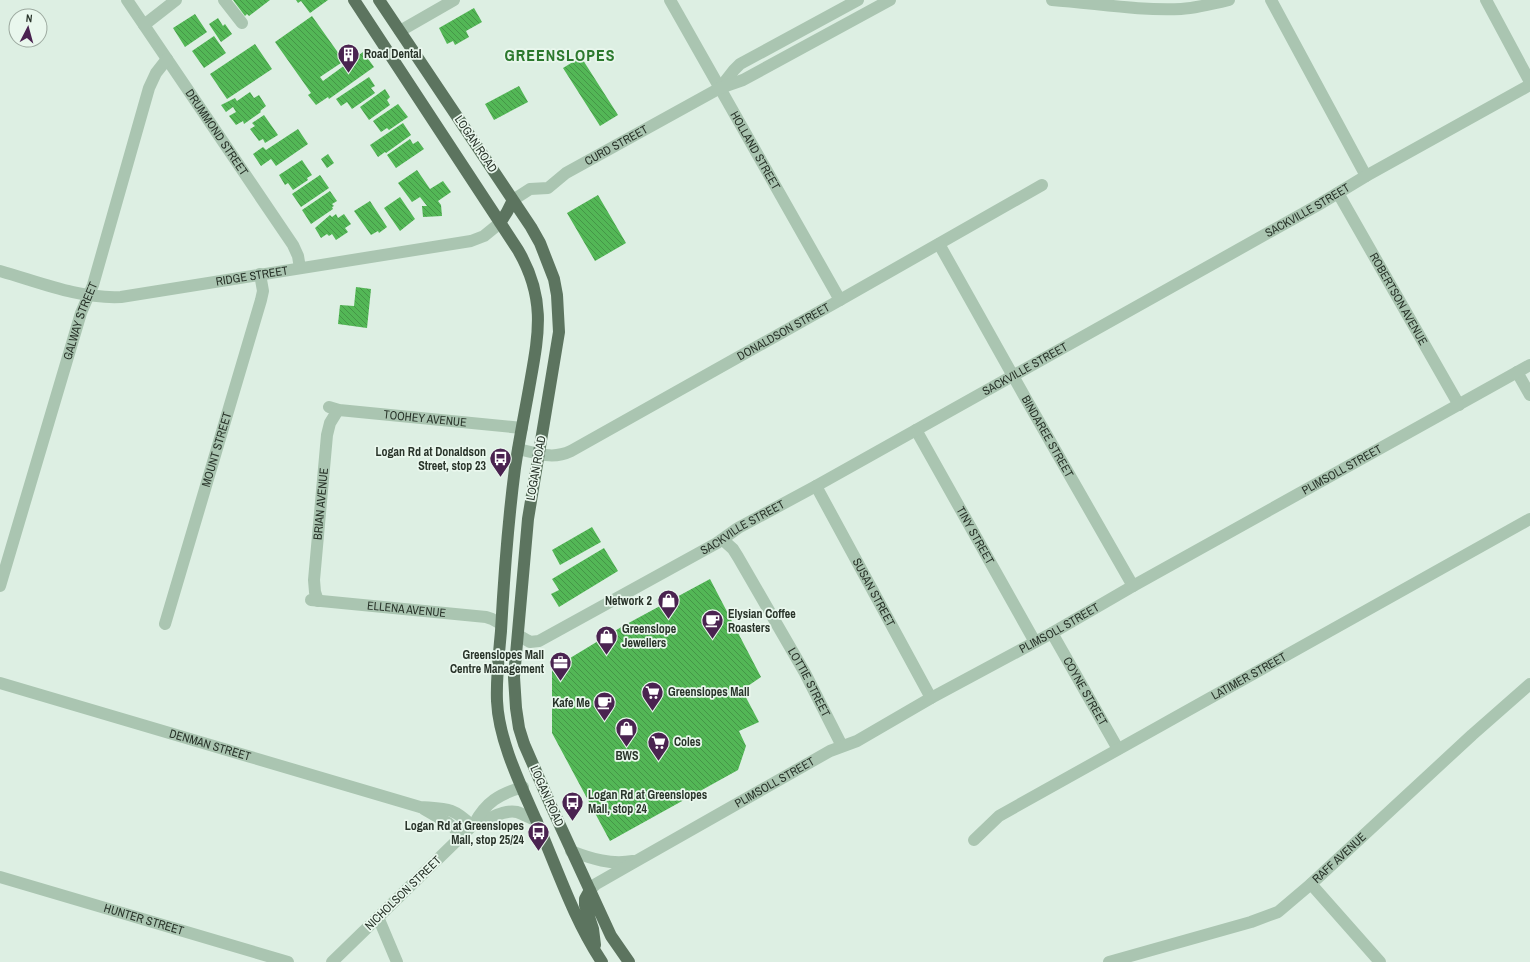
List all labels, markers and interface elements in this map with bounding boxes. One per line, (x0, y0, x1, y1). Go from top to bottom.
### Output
north arrow (8, 8, 48, 48)
text: N (25, 11, 33, 25)
building icon: Road Dental (335, 41, 361, 74)
district label: GREENSLOPES (505, 44, 615, 66)
place label: Road Dental (364, 46, 422, 62)
street label: DRUMMOND STREET (182, 86, 252, 179)
street label: HOLLAND STREET (727, 108, 784, 193)
street label: LOGAN ROAD (451, 112, 501, 176)
street label: CURD STREET (582, 121, 651, 169)
street label: SACKVILLE STREET (1262, 180, 1353, 241)
street label: ROBERTSON AVENUE (1366, 250, 1431, 348)
street label: RIDGE STREET (215, 262, 289, 290)
street label: GALWAY STREET (59, 279, 101, 362)
street label: DONALDSON STREET (734, 299, 833, 364)
street label: SACKVILLE STREET (979, 339, 1070, 399)
street label: BINDAREE STREET (1018, 393, 1077, 480)
street label: TOOHEY AVENUE (383, 406, 467, 431)
street label: MOUNT STREET (198, 410, 235, 489)
street label: LOGAN ROAD (522, 434, 550, 502)
street label: PLIMSOLL STREET (1299, 441, 1385, 499)
place label: Logan Rd at Donaldson Street, stop 23 (376, 444, 487, 474)
bus stop icon: Logan Rd at Donaldson Street, stop 23 (488, 446, 514, 479)
street label: BRIAN AVENUE (310, 467, 332, 540)
street label: SACKVILLE STREET (698, 496, 787, 559)
street label: TINY STREET (953, 504, 998, 567)
street label: SUSAN STREET (849, 555, 899, 629)
shop icon: Network 2 (655, 588, 681, 621)
place label: Network 2 (605, 593, 653, 609)
street label: ELLENA AVENUE (366, 597, 447, 621)
street label: PLIMSOLL STREET (1016, 599, 1102, 657)
place label: Elysian Coffee Roasters (728, 606, 796, 636)
cafe icon: Elysian Coffee Roasters (699, 608, 725, 641)
place label: Greenslope Jewellers (622, 621, 677, 651)
shop icon: Greenslope Jewellers (593, 623, 619, 656)
street label: LOTTIE STREET (784, 645, 834, 720)
place label: Greenslopes Mall Centre Management (450, 647, 545, 677)
office icon: Greenslopes Mall Centre Management (547, 649, 573, 682)
street label: LATIMER STREET (1209, 649, 1289, 704)
street label: COYNE STREET (1059, 654, 1111, 729)
supermarket icon: Greenslopes Mall (640, 679, 666, 712)
place label: Greenslopes Mall (668, 684, 750, 700)
cafe icon: Kafe Me (592, 690, 618, 723)
place label: Kafe Me (552, 695, 591, 711)
shop icon: BWS (614, 716, 640, 749)
street label: DENMAN STREET (167, 725, 253, 765)
supermarket icon: Coles (646, 729, 672, 762)
place label: Coles (674, 734, 701, 750)
place label: BWS (616, 748, 639, 764)
street label: PLIMSOLL STREET (732, 753, 818, 811)
street label: LOGAN ROAD (526, 763, 568, 829)
place label: Logan Rd at Greenslopes Mall, stop 24 (588, 787, 708, 817)
bus stop icon: Logan Rd at Greenslopes Mall, stop 24 (560, 789, 586, 822)
place label: Logan Rd at Greenslopes Mall, stop 25/24 (405, 818, 525, 848)
bus stop icon: Logan Rd at Greenslopes Mall, stop 25/24 (526, 820, 552, 853)
street label: RAFF AVENUE (1309, 829, 1369, 887)
street label: NICHOLSON STREET (361, 852, 445, 934)
street label: HUNTER STREET (102, 900, 186, 939)

